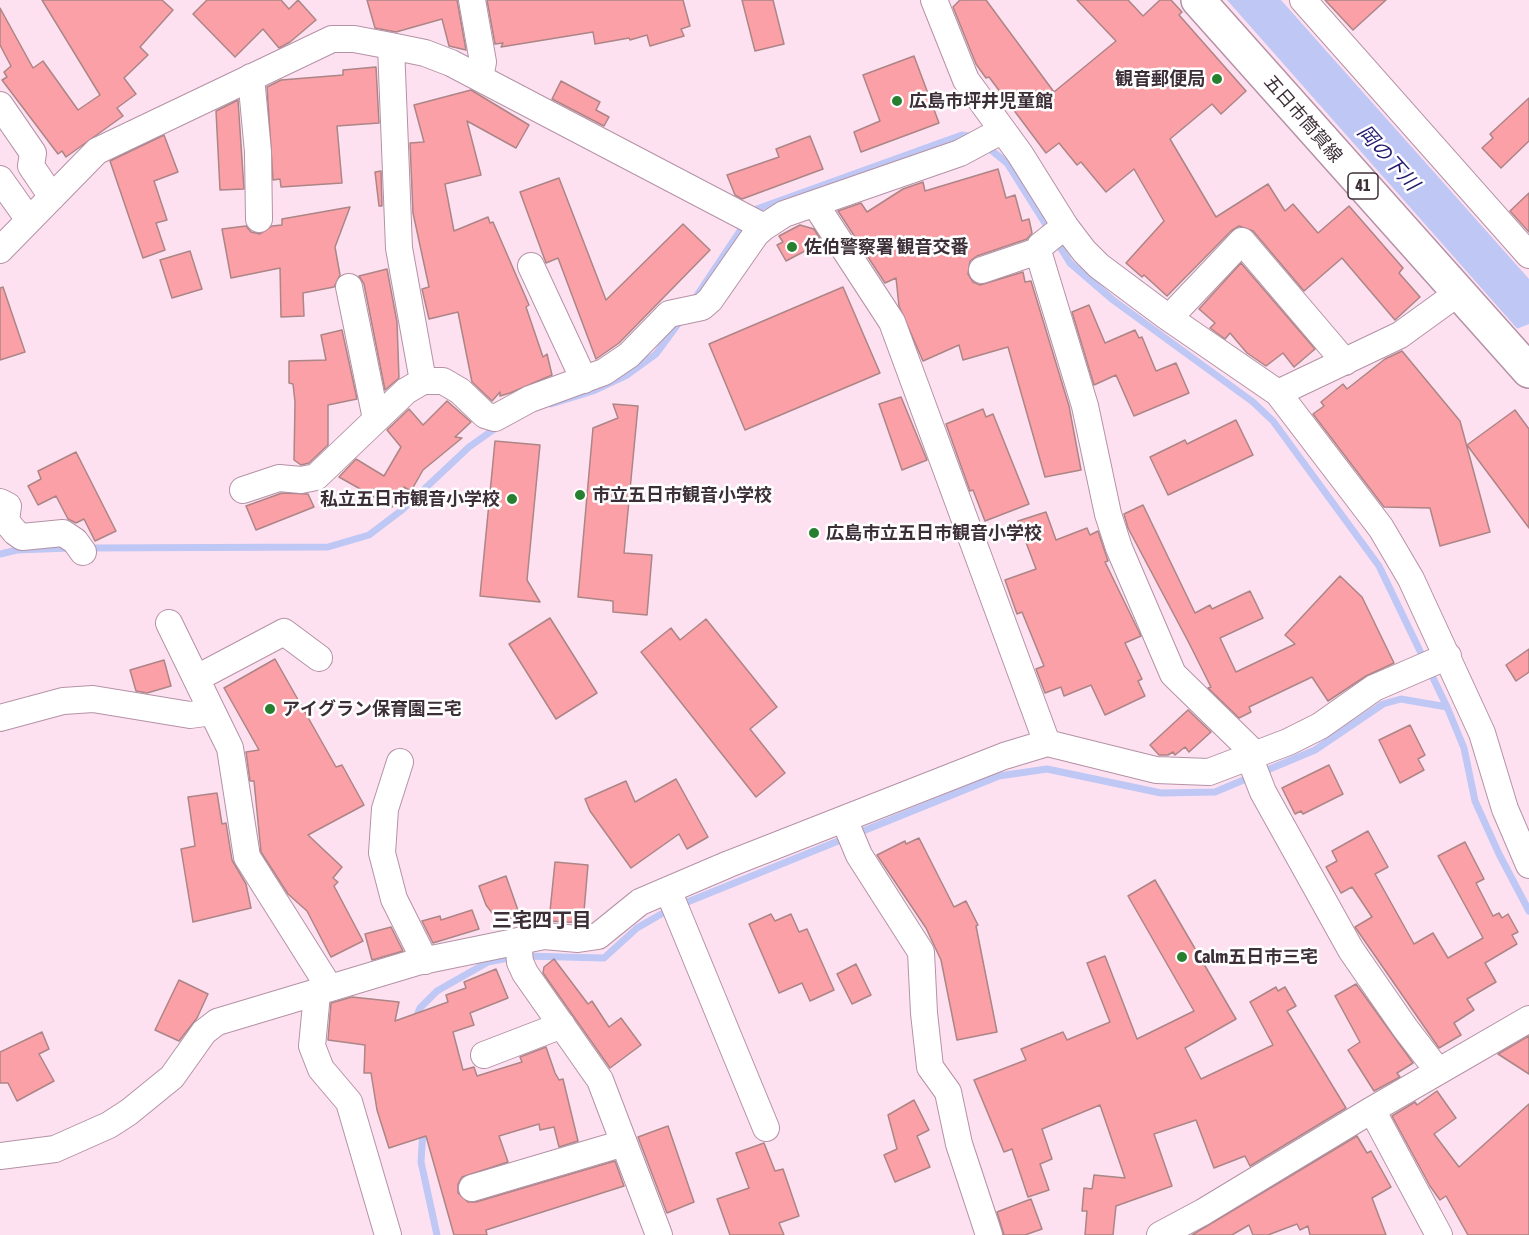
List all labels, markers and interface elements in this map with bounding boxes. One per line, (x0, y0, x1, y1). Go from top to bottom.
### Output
place label: 観音郵便局 (1115, 68, 1205, 90)
street label: 五日市筒賀線 (1259, 71, 1347, 167)
marker: 観音郵便局 (1210, 72, 1224, 86)
place label: 広島市坪井児童館 (909, 90, 1053, 112)
marker: 広島市坪井児童館 (890, 94, 904, 108)
water label: 岡の下川 (1352, 120, 1424, 196)
road number: 41 (1348, 173, 1378, 199)
place label: 佐伯警察署 観音交番 (804, 236, 968, 258)
marker: 佐伯警察署 観音交番 (785, 240, 799, 254)
place label: 市立五日市観音小学校 (592, 484, 772, 506)
place label: 私立五日市観音小学校 (320, 488, 500, 510)
marker: 市立五日市観音小学校 (573, 488, 587, 502)
marker: 私立五日市観音小学校 (505, 492, 519, 506)
place label: 広島市立五日市観音小学校 (826, 522, 1042, 544)
marker: 広島市立五日市観音小学校 (807, 526, 821, 540)
place label: アイグラン保育園三宅 (282, 698, 462, 720)
marker: アイグラン保育園三宅 (263, 702, 277, 716)
district label: 三宅四丁目 (492, 909, 592, 933)
place label: Calm五日市三宅 (1194, 946, 1318, 968)
marker: Calm五日市三宅 (1175, 950, 1189, 964)

